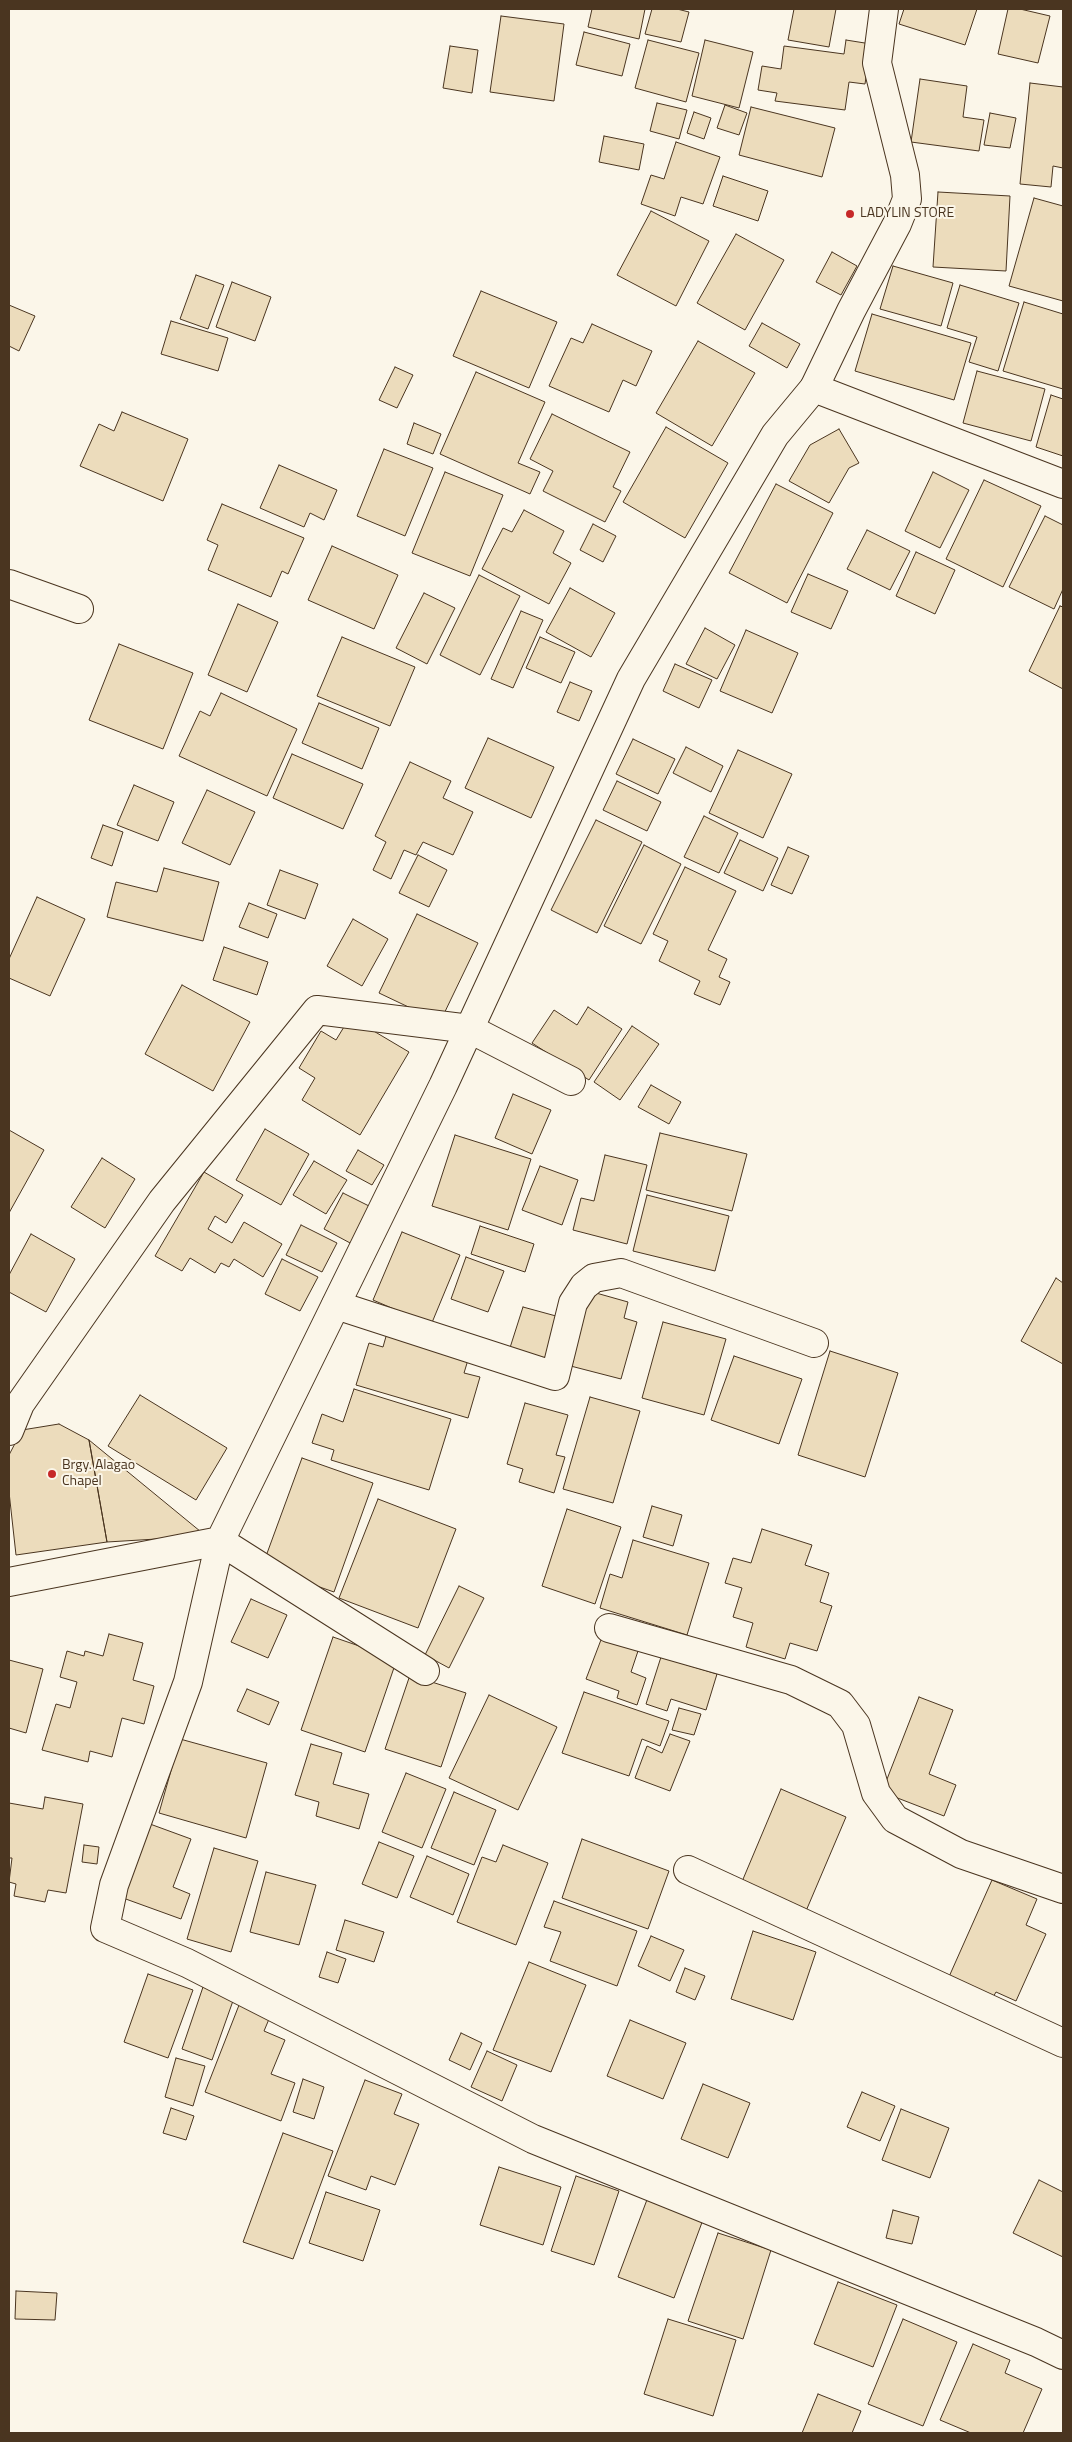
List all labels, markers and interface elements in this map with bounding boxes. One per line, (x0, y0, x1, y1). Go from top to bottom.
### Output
place label: LADYLIN STORE (860, 206, 954, 222)
marker: LADYLIN STORE (844, 208, 856, 220)
place label: Brgy. Alagao Chapel (62, 1458, 135, 1490)
marker: Brgy. Alagao Chapel (46, 1468, 58, 1480)

